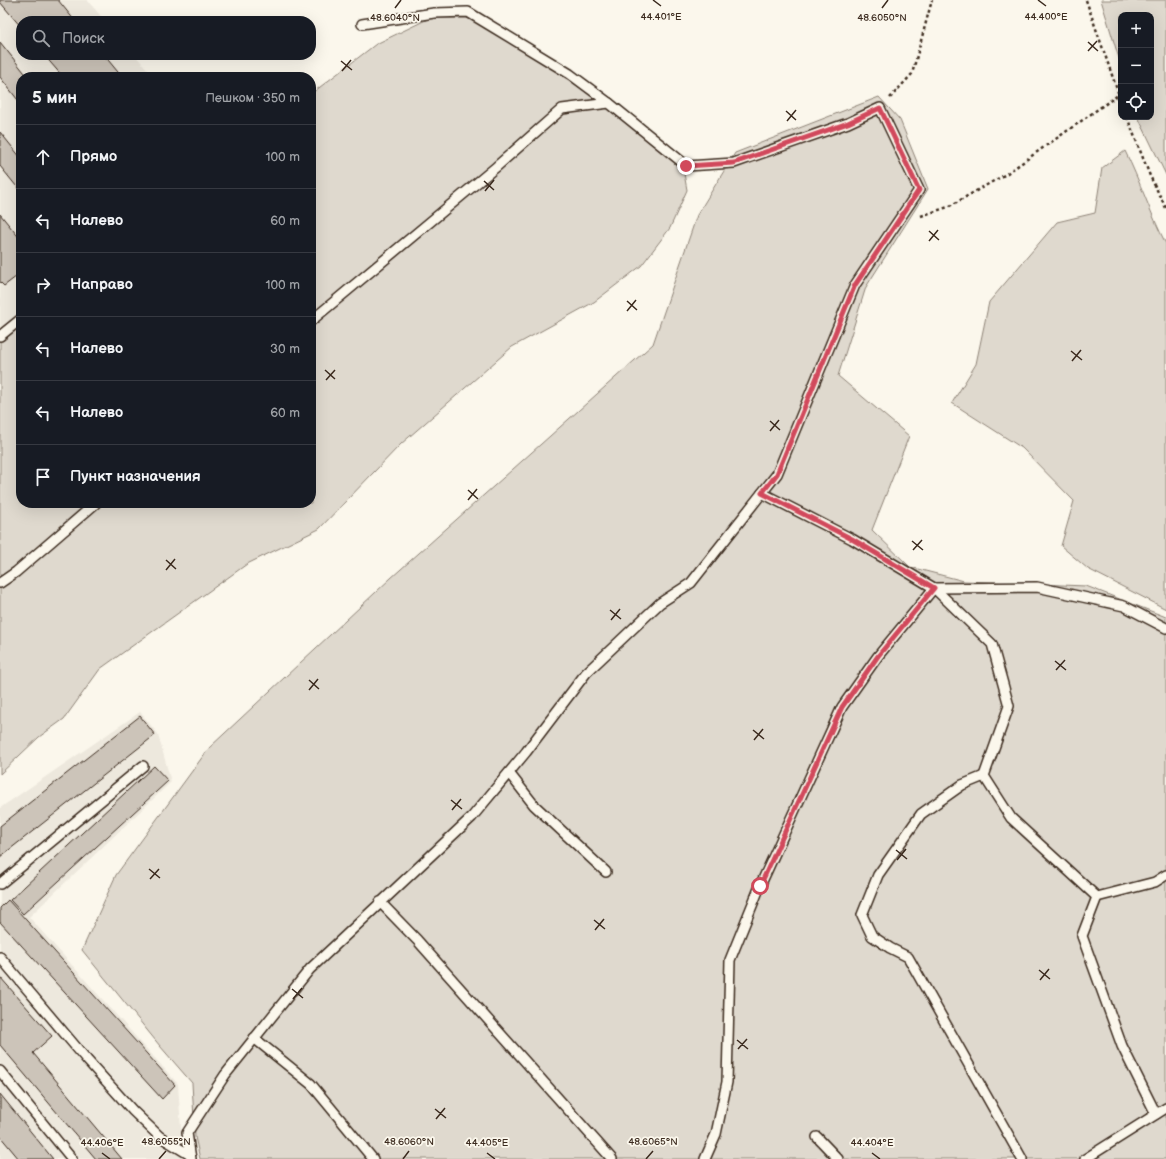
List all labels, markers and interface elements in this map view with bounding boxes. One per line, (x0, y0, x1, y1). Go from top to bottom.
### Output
text: 44.401°E (640, 11, 682, 23)
text: 44.400°E (1024, 11, 1068, 23)
text: 48.6040°N (370, 12, 420, 24)
text: 48.6050°N (857, 12, 907, 24)
map controls (1118, 12, 1154, 120)
button: + (1118, 12, 1154, 48)
search box (16, 16, 316, 60)
icon: search (30, 27, 52, 49)
text: Поиск (62, 29, 105, 48)
button: − (1118, 48, 1154, 84)
button: locate (1118, 84, 1154, 120)
text: 5 мин (32, 88, 77, 108)
text: Пешком · 350 m (205, 90, 300, 106)
icon: ahead (32, 146, 54, 168)
text: Прямо (70, 147, 117, 166)
text: 100 m (265, 149, 300, 165)
route end (677, 157, 695, 175)
icon: left (32, 210, 54, 232)
text: Налево (70, 211, 123, 230)
text: 60 m (270, 213, 300, 229)
icon: right (32, 274, 54, 296)
text: Направо (70, 275, 133, 294)
text: 100 m (265, 277, 300, 293)
icon: left (32, 338, 54, 360)
text: Налево (70, 339, 123, 358)
text: 30 m (270, 341, 300, 357)
icon: left (32, 402, 54, 424)
text: Налево (70, 403, 123, 422)
text: 60 m (270, 405, 300, 421)
icon: arrive (32, 466, 54, 488)
text: Пункт назначения (70, 467, 201, 486)
route start (751, 877, 769, 895)
text: 48.6055°N (141, 1136, 191, 1148)
text: 48.6060°N (384, 1136, 434, 1148)
text: 48.6065°N (628, 1136, 678, 1148)
text: 44.406°E (80, 1137, 124, 1149)
text: 44.405°E (466, 1137, 509, 1149)
text: 44.404°E (850, 1137, 894, 1149)

